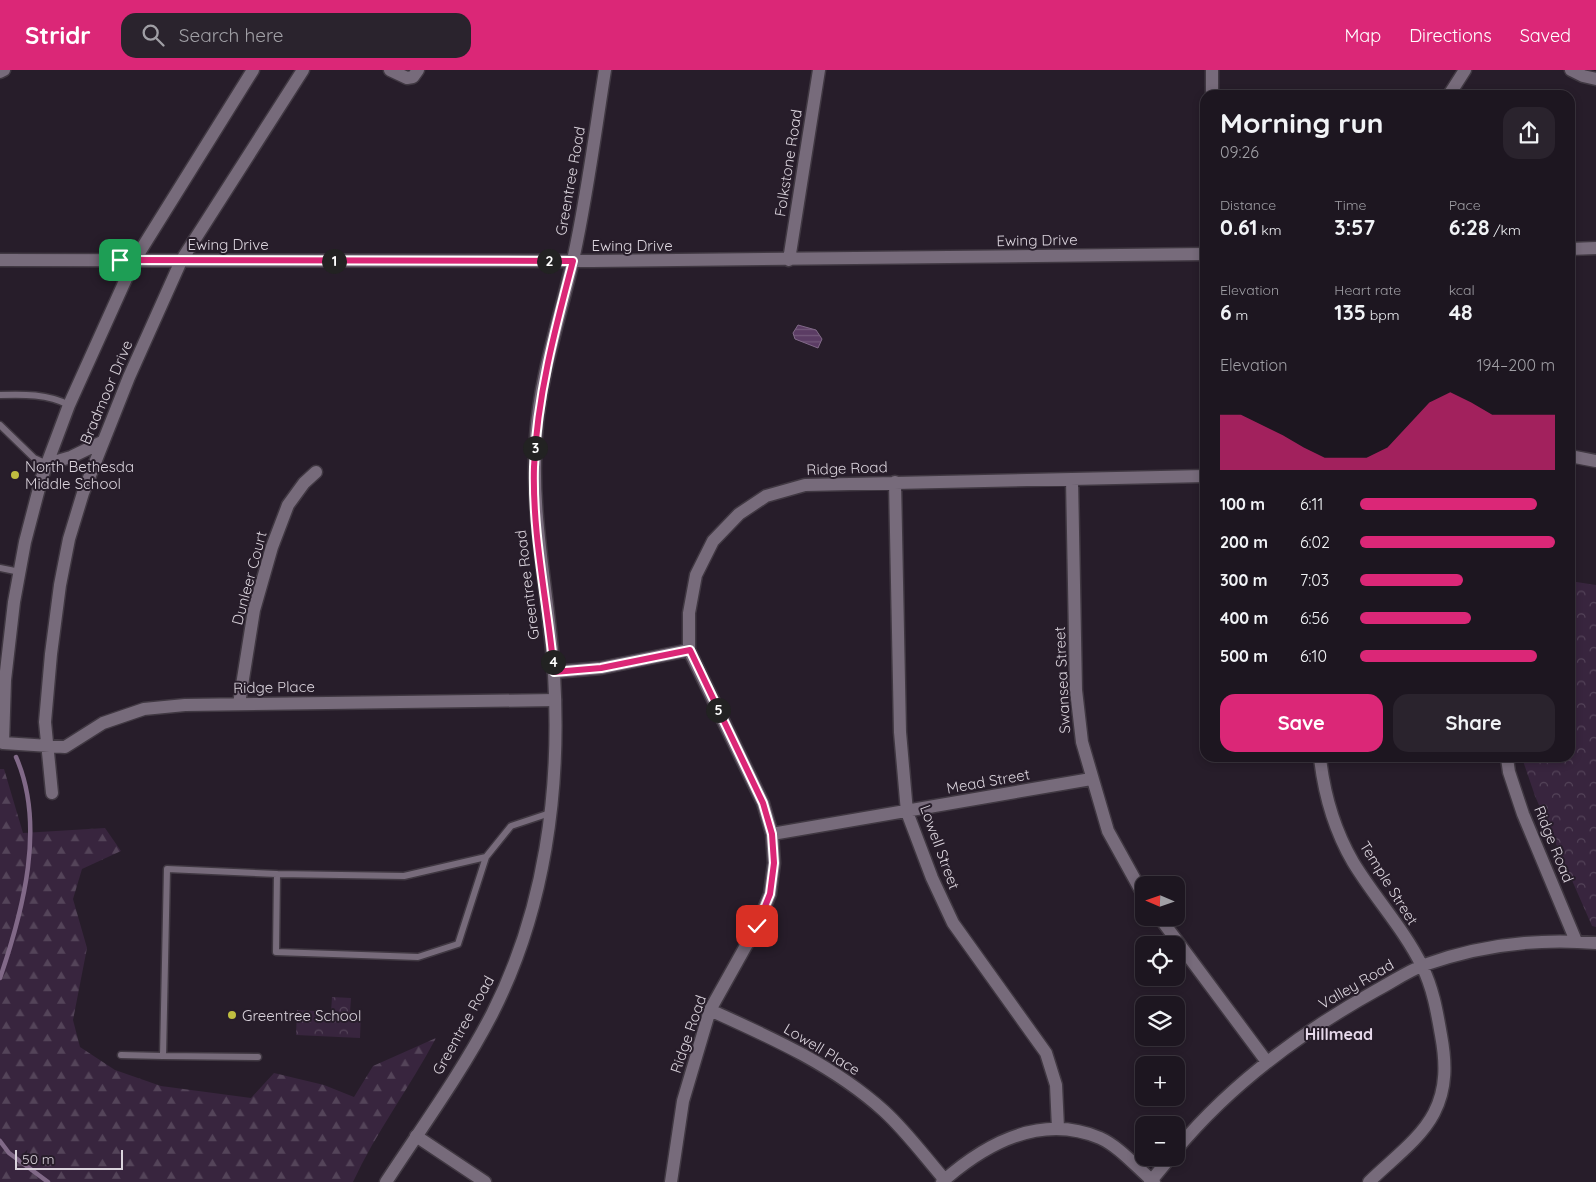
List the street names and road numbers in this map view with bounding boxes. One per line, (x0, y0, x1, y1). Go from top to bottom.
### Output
street label: Folkstone Road (770, 108, 806, 218)
street label: Greentree Road (551, 125, 589, 237)
street label: Ewing Drive (996, 230, 1078, 250)
street label: Ewing Drive (187, 235, 269, 254)
street label: Ewing Drive (591, 236, 673, 255)
street label: Bradmoor Drive (76, 337, 136, 447)
street label: Ridge Road (806, 457, 888, 479)
street label: Dunleer Court (227, 529, 271, 627)
street label: Greentree Road (511, 529, 543, 641)
street label: Swansea Street (1050, 626, 1074, 734)
street label: Ridge Place (233, 677, 315, 697)
street label: Mead Street (945, 764, 1031, 798)
street label: Lowell Street (916, 802, 964, 892)
street label: Ridge Road (1530, 803, 1578, 885)
street label: Temple Street (1356, 838, 1422, 928)
street label: Valley Road (1315, 955, 1397, 1013)
street label: Greentree Road (428, 972, 498, 1078)
street label: Ridge Road (666, 993, 710, 1075)
street label: Lowell Place (780, 1019, 864, 1079)

